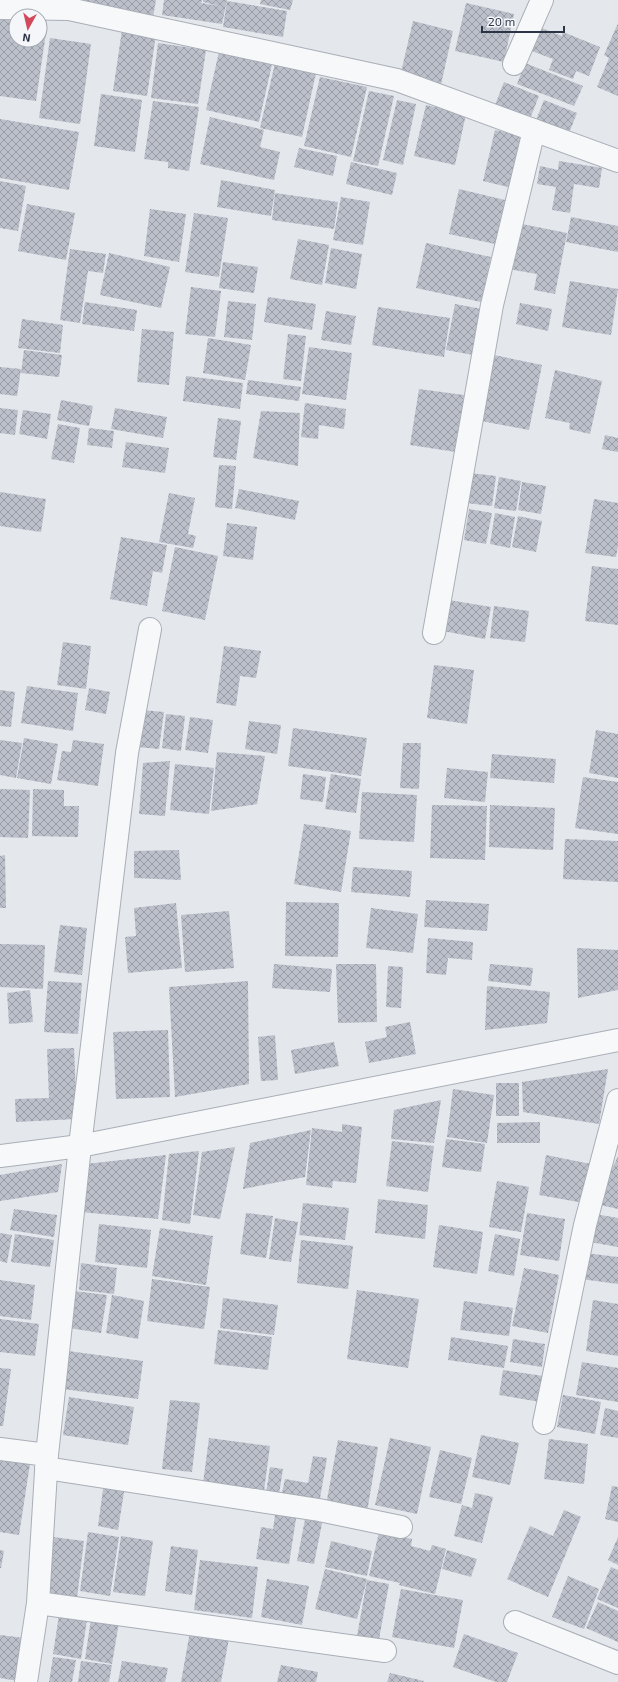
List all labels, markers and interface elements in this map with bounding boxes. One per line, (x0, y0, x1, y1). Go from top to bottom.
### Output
north arrow (8, 8, 48, 48)
scale bar (482, 8, 564, 34)
text: 20 m (488, 14, 515, 28)
text: N (22, 31, 31, 45)

